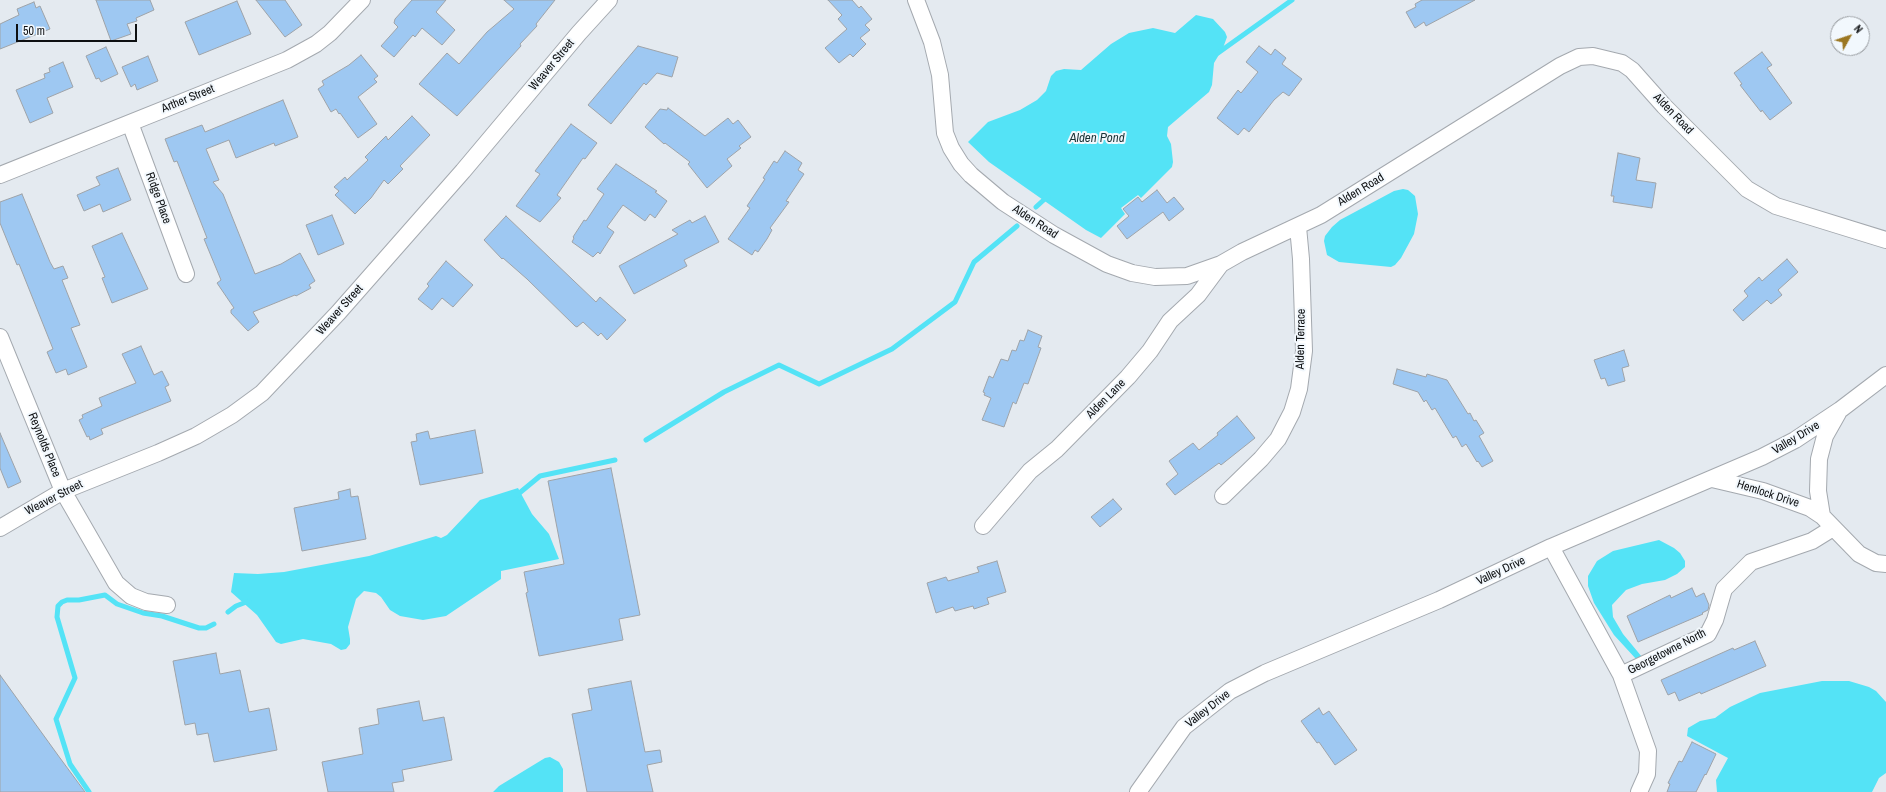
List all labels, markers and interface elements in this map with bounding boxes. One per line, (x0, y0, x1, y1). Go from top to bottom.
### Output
scale bar (18, 16, 139, 42)
north arrow (1830, 16, 1870, 56)
text: N (1851, 22, 1866, 36)
text: 50 m (23, 23, 45, 39)
street label: Weaver Street (526, 36, 578, 94)
street label: Arther Street (159, 82, 217, 116)
street label: Alden Road (1650, 91, 1696, 137)
water label: Alden Pond (1069, 131, 1125, 147)
street label: Ridge Place (142, 170, 174, 226)
street label: Alden Road (1335, 171, 1387, 209)
street label: Alden Road (1010, 202, 1060, 242)
street label: Weaver Street (314, 282, 366, 338)
street label: Alden Terrace (1293, 309, 1309, 369)
street label: Alden Lane (1083, 376, 1129, 422)
street label: Reynolds Place (25, 411, 63, 479)
street label: Valley Drive (1770, 418, 1822, 458)
street label: Weaver Street (23, 477, 85, 519)
street label: Hemlock Drive (1735, 477, 1801, 511)
street label: Valley Drive (1474, 553, 1528, 589)
street label: Georgetowne North (1625, 626, 1709, 678)
street label: Valley Drive (1183, 687, 1233, 731)

